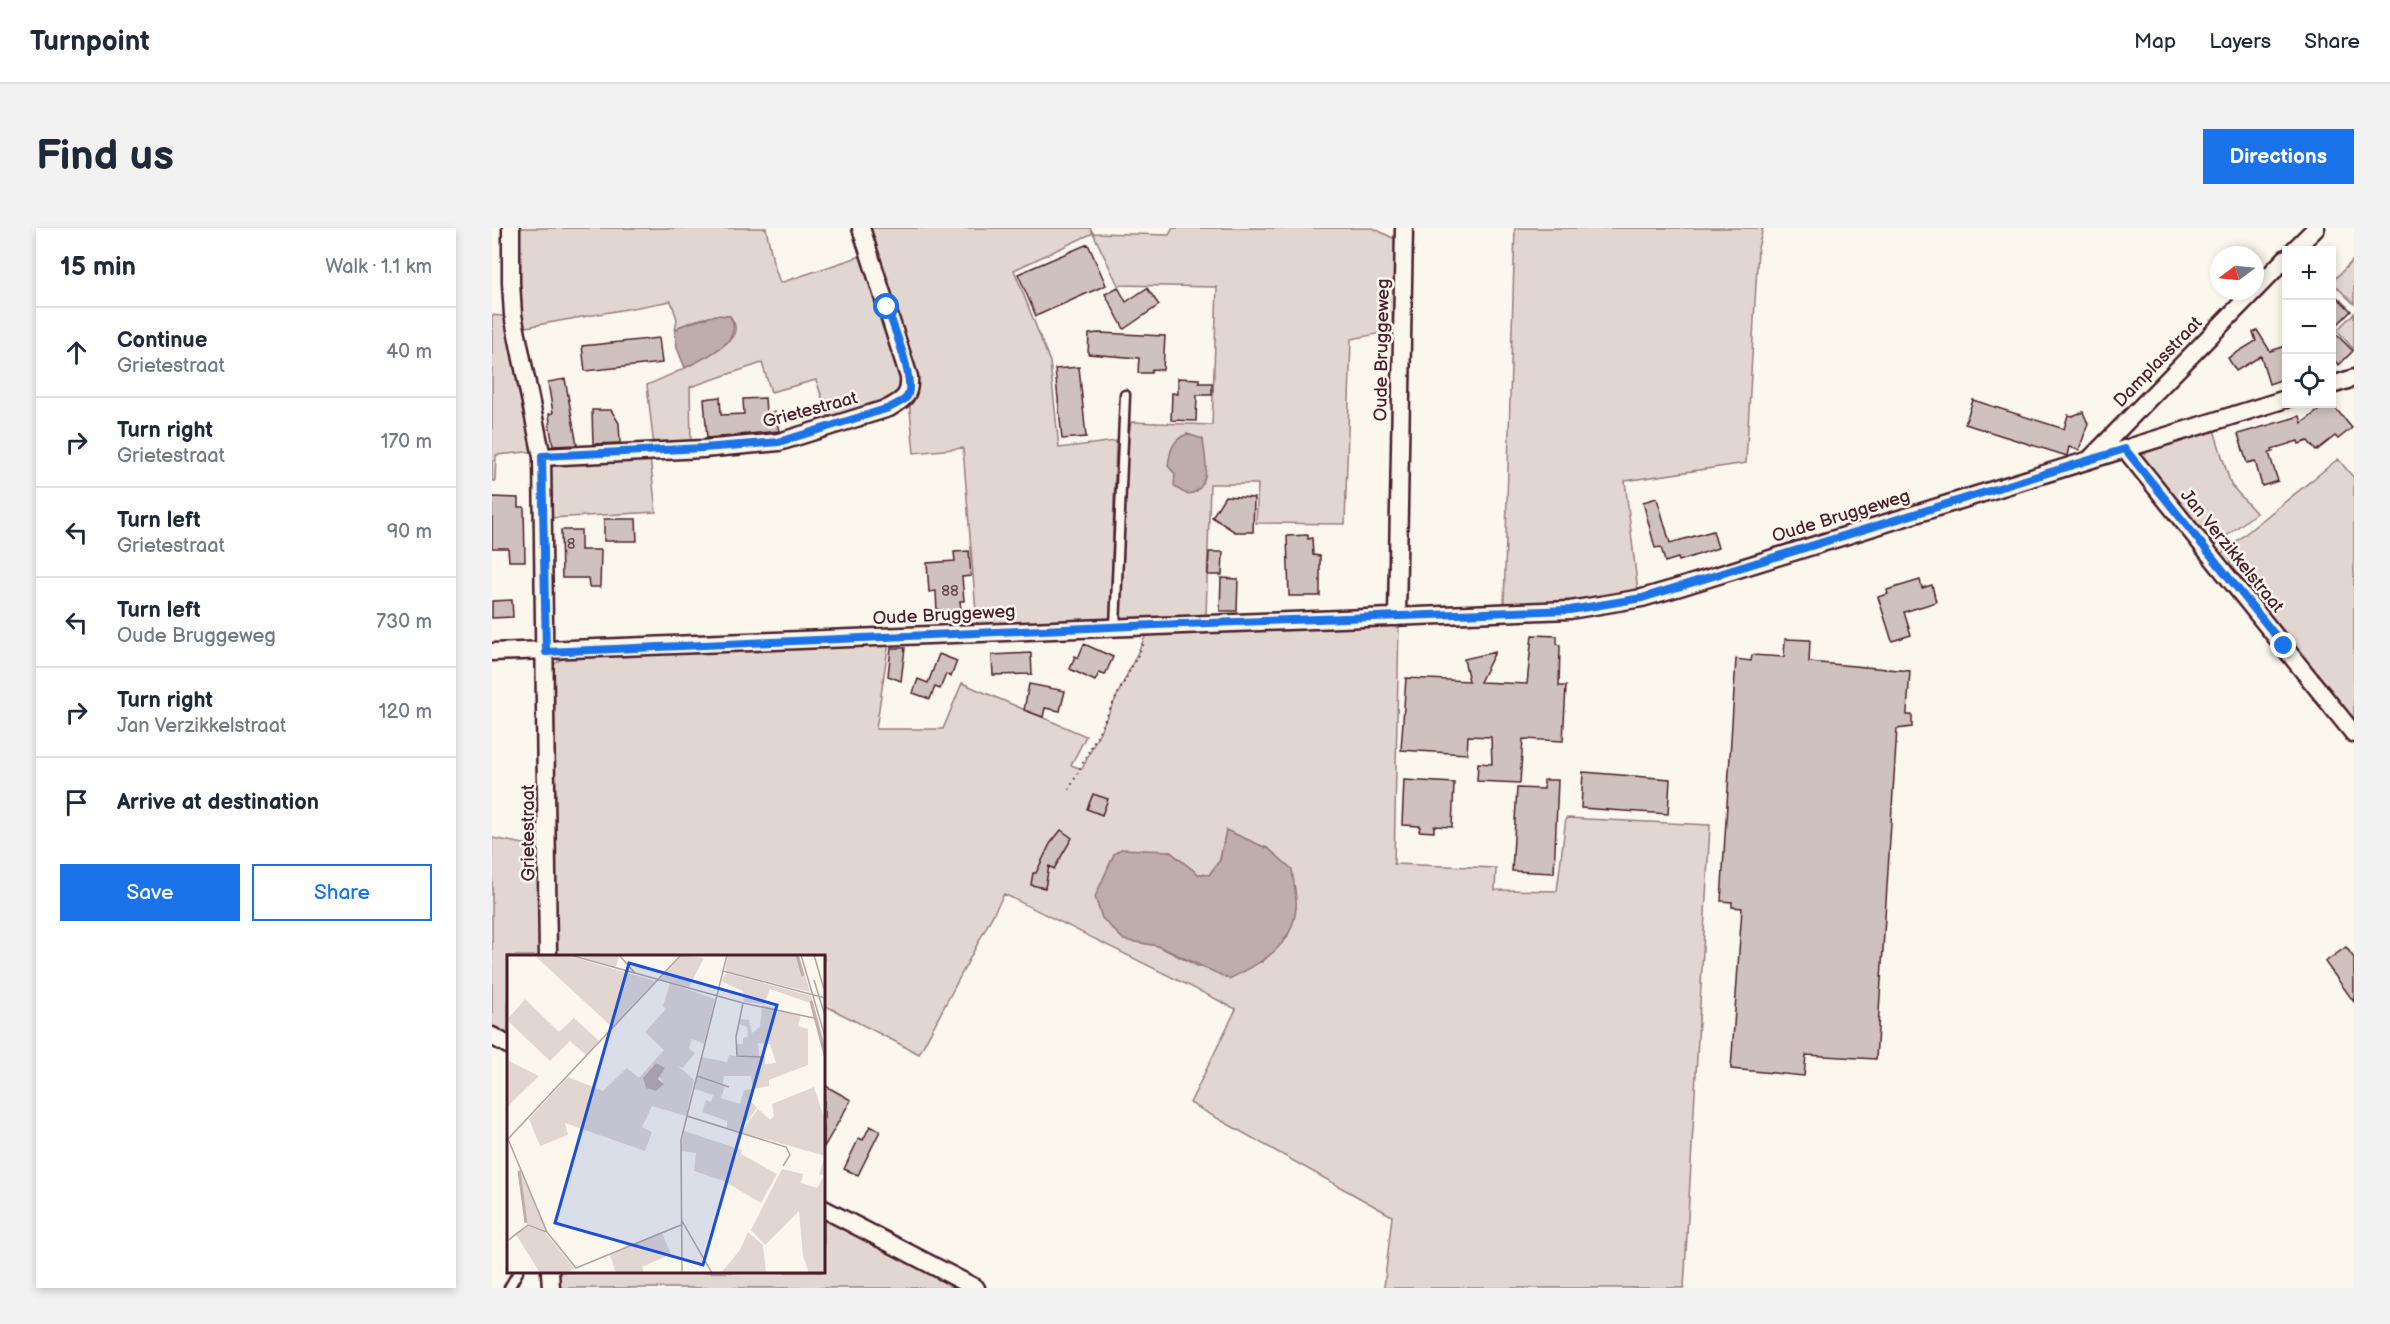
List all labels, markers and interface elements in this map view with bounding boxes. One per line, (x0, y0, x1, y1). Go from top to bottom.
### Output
text: Turnpoint (30, 25, 150, 58)
text: Map (2134, 29, 2176, 54)
text: Layers (2209, 29, 2271, 54)
text: Share (2304, 29, 2360, 54)
button: Directions (2203, 129, 2354, 184)
text: Find us (36, 131, 174, 182)
north arrow (2210, 246, 2264, 300)
map controls (2282, 246, 2336, 408)
button: + (2282, 246, 2336, 300)
text: 15 min (60, 252, 136, 283)
text: Walk · 1.1 km (325, 255, 432, 279)
street label: Oude Bruggeweg (1370, 278, 1394, 422)
route start (873, 293, 899, 319)
button: − (2282, 300, 2336, 354)
street label: Damplasstraat (2110, 312, 2207, 412)
text: Continue (117, 327, 207, 354)
icon: ahead (60, 336, 93, 369)
text: 40 m (386, 340, 432, 364)
text: Grietestraat (117, 354, 225, 378)
button: locate (2282, 354, 2336, 408)
street label: Grietestraat (760, 387, 860, 433)
text: Turn right (117, 417, 213, 444)
icon: right (60, 426, 93, 459)
text: 170 m (381, 430, 432, 454)
text: Grietestraat (117, 444, 225, 468)
street label: Oude Bruggeweg (1770, 485, 1912, 547)
street label: Jan Verzikkelstraat (2176, 485, 2288, 617)
text: Turn left (117, 507, 201, 534)
icon: left (60, 516, 93, 549)
text: 90 m (387, 520, 432, 544)
text: Grietestraat (117, 534, 225, 558)
house number: 8 (567, 535, 576, 554)
house number: 88 (941, 582, 959, 601)
text: Turn left (117, 597, 201, 624)
street label: Oude Bruggeweg (872, 601, 1016, 629)
icon: left (60, 606, 93, 639)
text: 730 m (376, 610, 432, 634)
text: Oude Bruggeweg (117, 624, 276, 648)
route end (2270, 632, 2296, 658)
text: Turn right (117, 687, 213, 714)
icon: right (60, 696, 93, 729)
text: 120 m (379, 700, 432, 724)
text: Jan Verzikkelstraat (117, 714, 286, 738)
street label: Grietestraat (518, 784, 539, 882)
icon: arrive (60, 786, 93, 819)
text: Arrive at destination (117, 789, 319, 816)
button: Save (60, 864, 240, 921)
button: Share (252, 864, 432, 921)
inset map (507, 955, 825, 1273)

